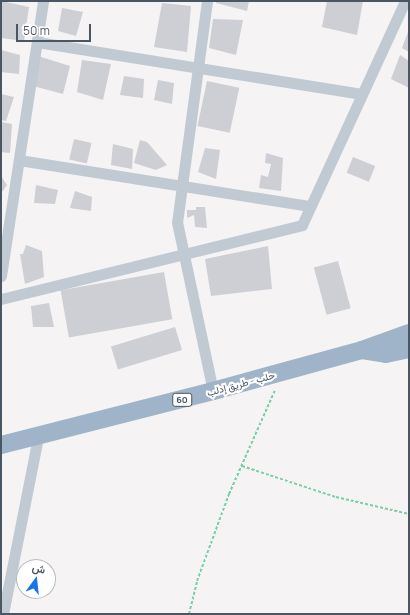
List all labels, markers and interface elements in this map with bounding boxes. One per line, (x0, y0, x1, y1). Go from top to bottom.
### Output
scale bar (18, 16, 93, 42)
text: 50 m (23, 22, 50, 39)
street label: حلب - طريق إدلب (206, 369, 276, 399)
road number: 60 (172, 393, 192, 407)
north arrow (16, 559, 56, 599)
text: ش (31, 559, 47, 577)

